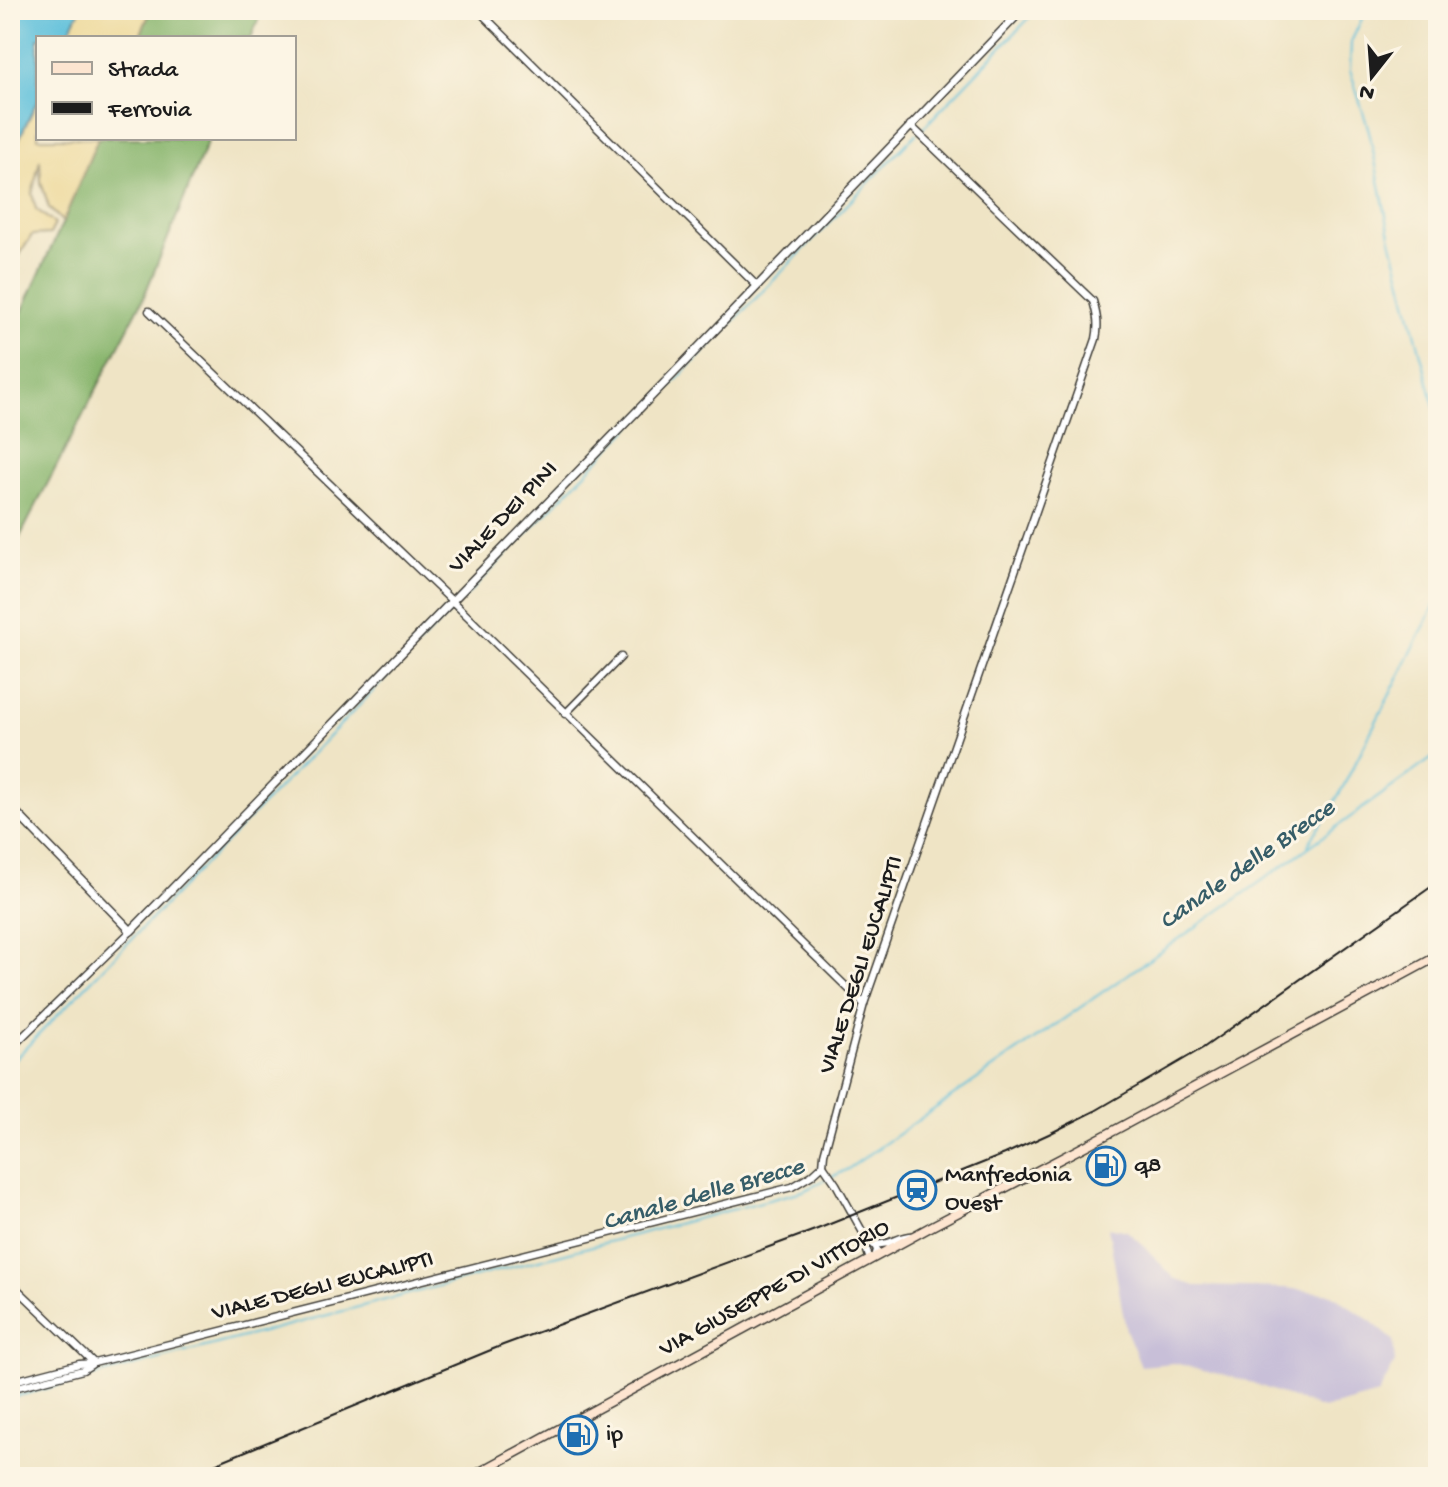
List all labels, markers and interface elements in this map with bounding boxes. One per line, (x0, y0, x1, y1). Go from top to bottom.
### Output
legend (36, 36, 296, 140)
north arrow (1332, 36, 1412, 116)
text: Strada (108, 57, 179, 86)
text: N (1357, 77, 1378, 106)
text: Ferrovia (107, 97, 192, 126)
street label: VIALE DEI PINI (442, 456, 565, 581)
water label: Canale delle Brecce (1154, 793, 1343, 938)
street label: VIALE DEGLI EUCALIPTI (813, 852, 911, 1079)
fuel station icon: q8 (1085, 1145, 1127, 1187)
water label: Canale delle Brecce (600, 1152, 809, 1239)
place label: q8 (1134, 1152, 1162, 1181)
place label: Manfredonia Ovest (945, 1162, 1072, 1219)
station icon: Manfredonia Ovest (896, 1169, 938, 1211)
street label: VIA GIUSEPPE DI VITTORIO (654, 1214, 895, 1365)
street label: VIALE DEGLI EUCALIPTI (208, 1245, 437, 1329)
fuel station icon: ip (557, 1414, 599, 1456)
place label: ip (606, 1421, 623, 1450)

